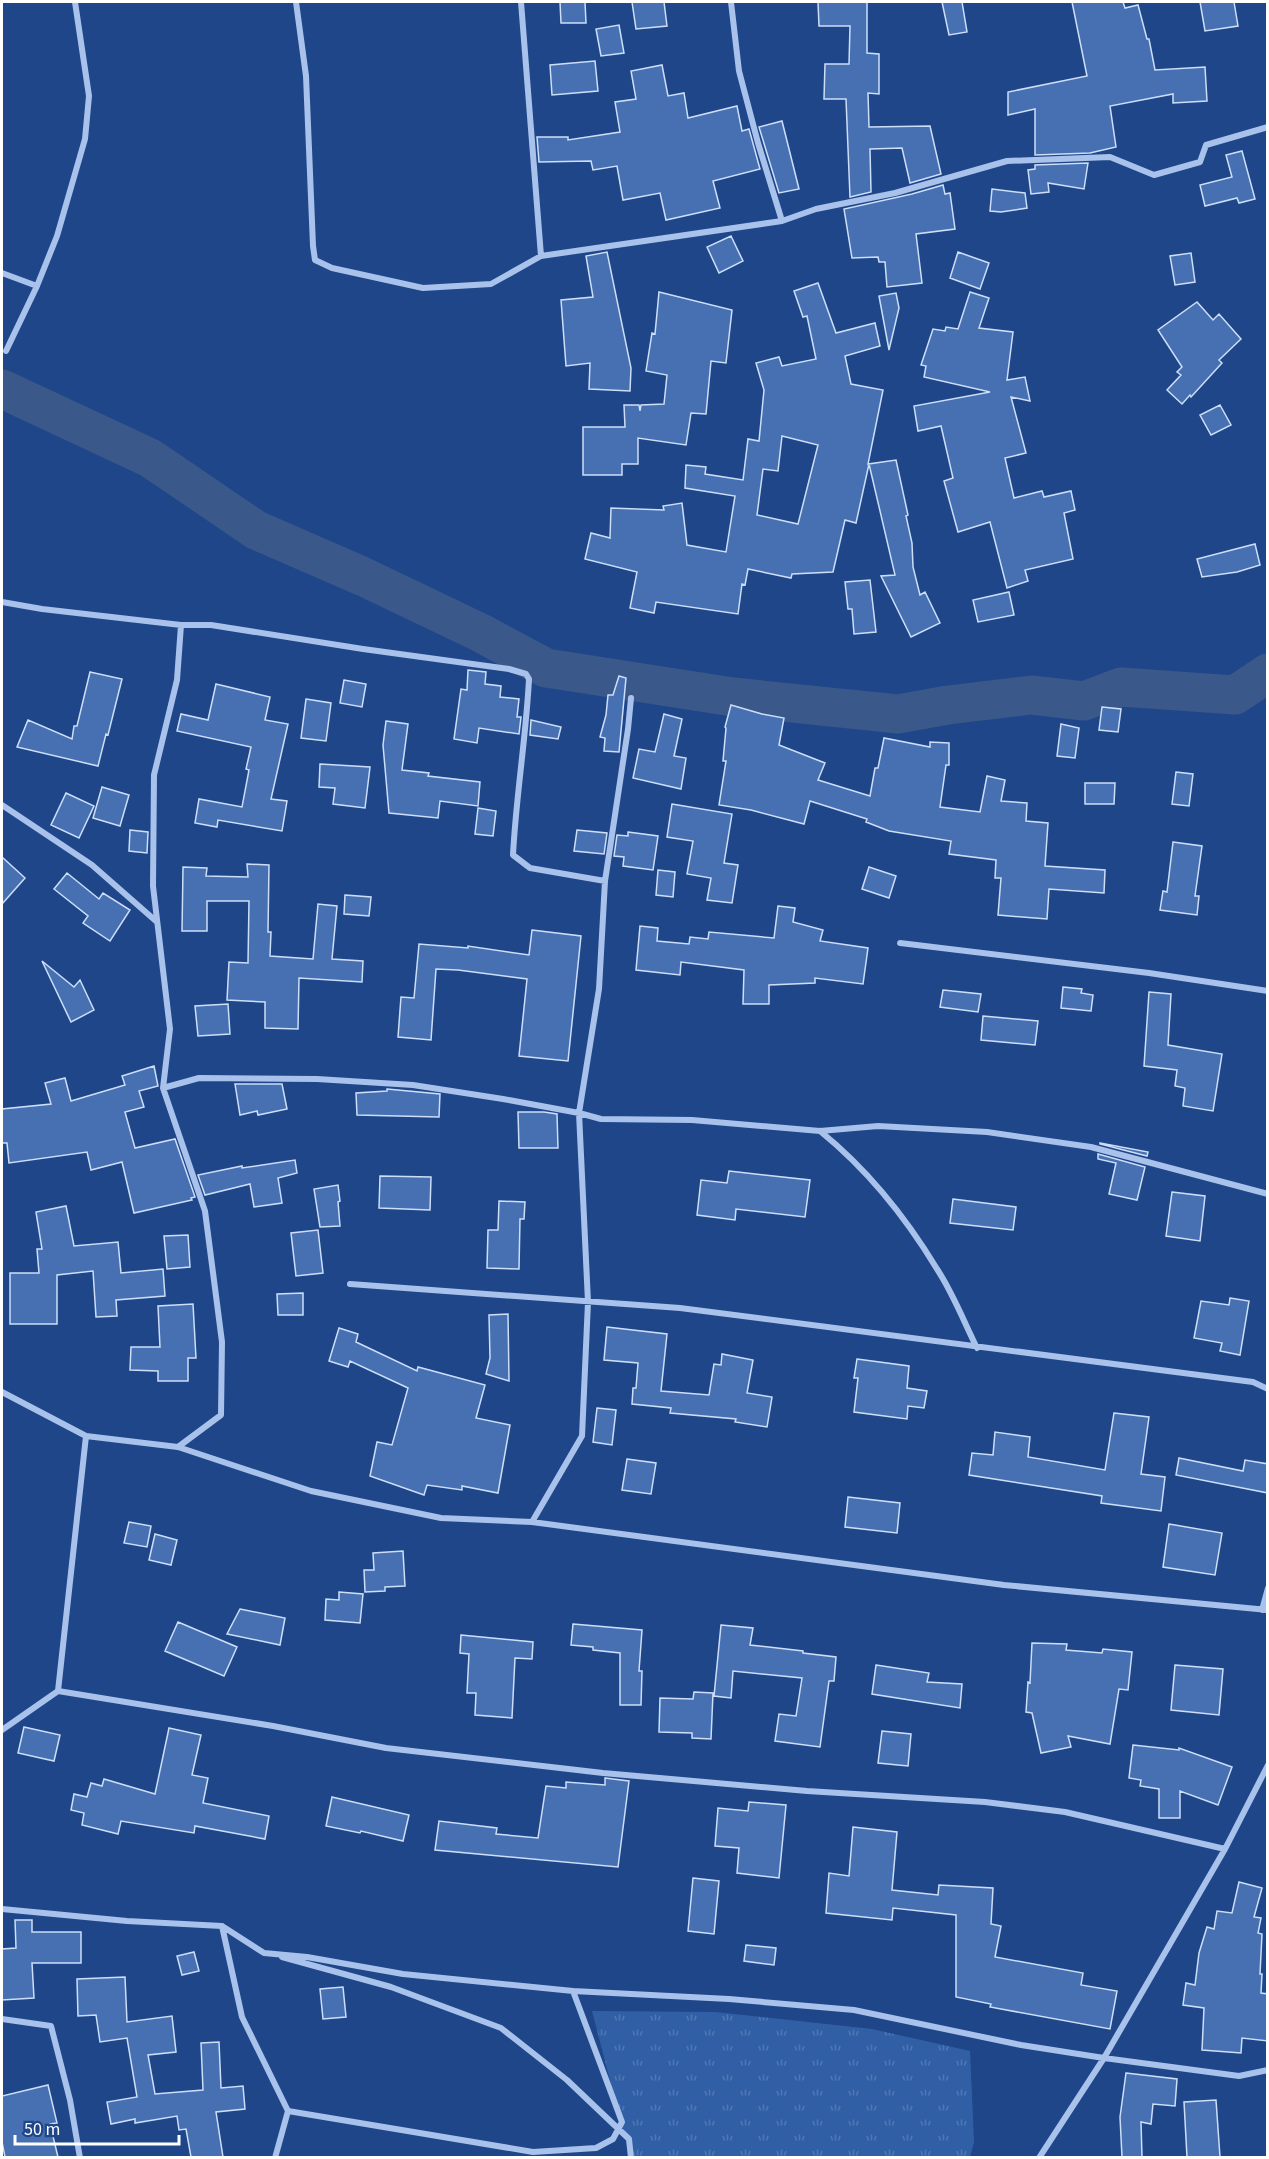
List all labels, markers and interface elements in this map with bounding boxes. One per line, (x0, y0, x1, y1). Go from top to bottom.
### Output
scale bar (15, 2108, 178, 2146)
text: 50 m (24, 2117, 60, 2142)

